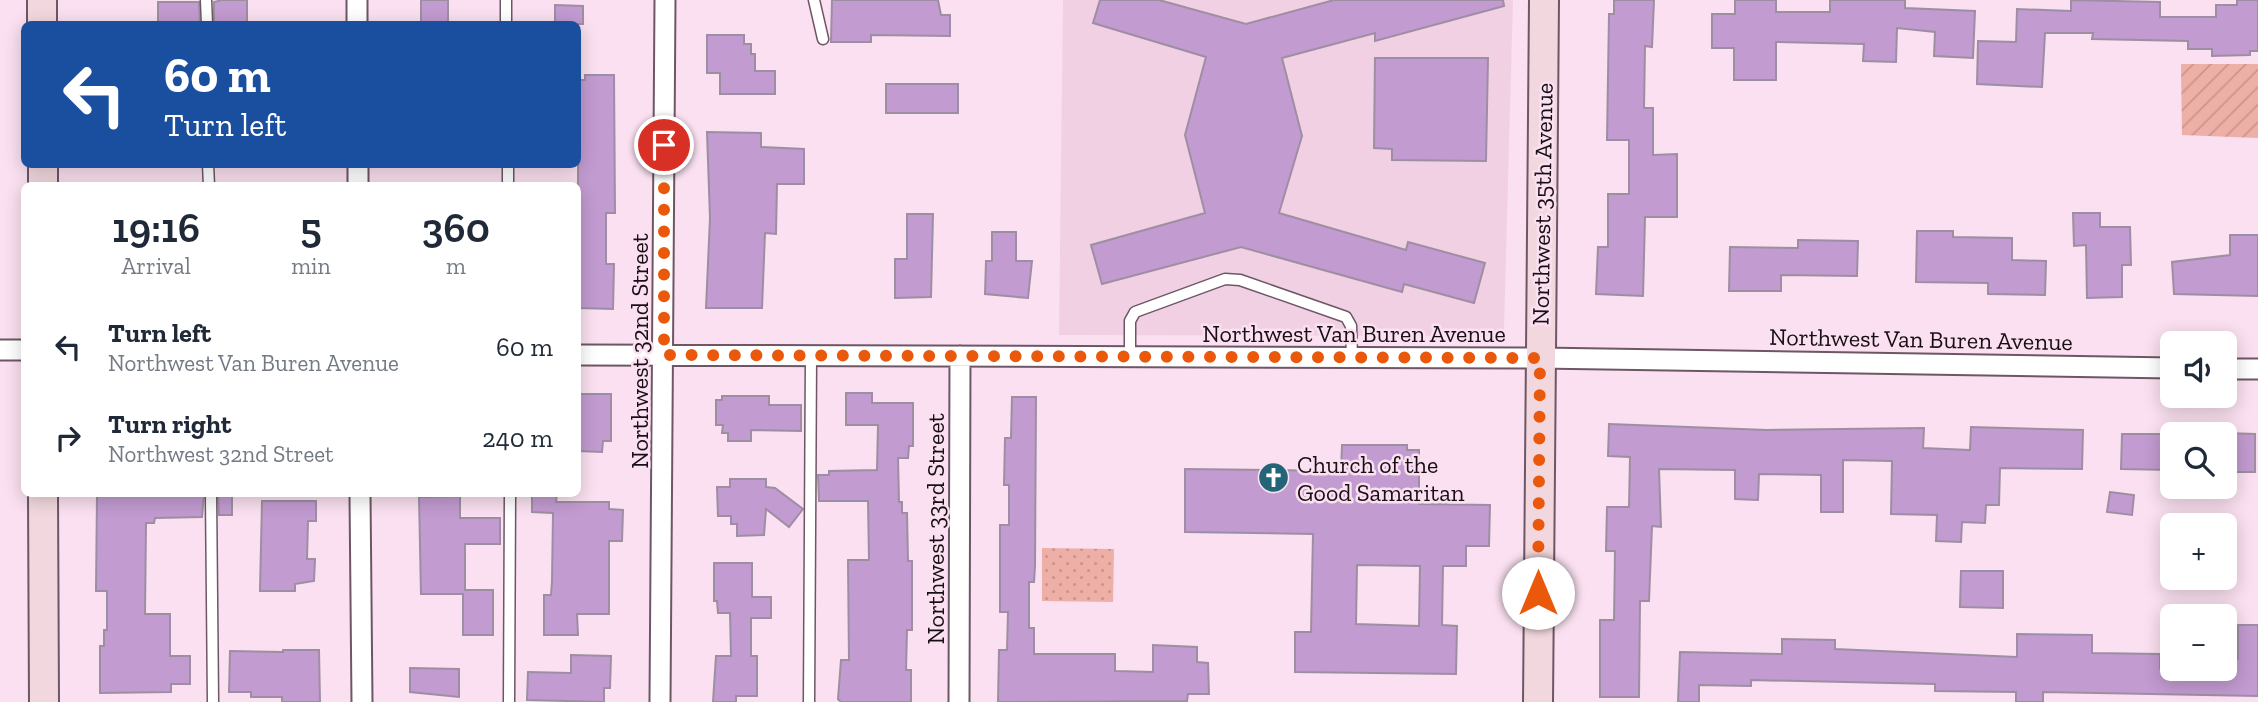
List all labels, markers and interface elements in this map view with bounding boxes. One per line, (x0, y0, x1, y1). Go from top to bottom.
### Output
text: 60 m (164, 46, 271, 105)
icon: left (49, 49, 140, 140)
street label: Northwest 35th Avenue (1525, 82, 1559, 326)
text: Turn left (164, 106, 286, 144)
pin (634, 115, 694, 175)
icon: arrive (645, 126, 683, 164)
text: 19:16 (112, 202, 200, 253)
text: 5 (300, 202, 322, 253)
text: 360 (422, 202, 490, 253)
street label: Northwest 32nd Street (625, 233, 654, 469)
text: Arrival (121, 252, 191, 280)
text: min (291, 252, 331, 280)
text: m (446, 252, 466, 280)
text: Turn left (108, 317, 211, 349)
street label: Northwest Van Buren Avenue (1202, 319, 1506, 348)
street label: Northwest Van Buren Avenue (1769, 322, 2073, 356)
icon: left (49, 328, 87, 366)
text: 60 m (496, 331, 553, 363)
map controls (2160, 331, 2237, 681)
button: sound (2160, 331, 2237, 408)
text: Northwest Van Buren Avenue (108, 349, 399, 377)
text: Turn right (108, 408, 231, 440)
street label: Northwest 33rd Street (921, 413, 950, 645)
icon: right (49, 419, 87, 457)
text: 240 m (482, 422, 553, 454)
button: search (2160, 422, 2237, 499)
text: Northwest 32nd Street (108, 440, 334, 468)
place label: Church of the Good Samaritan (1297, 450, 1465, 507)
church icon: Church of the Good Samaritan (1257, 461, 1291, 495)
button: + (2160, 513, 2237, 590)
position arrow (1501, 556, 1575, 630)
button: − (2160, 604, 2237, 681)

